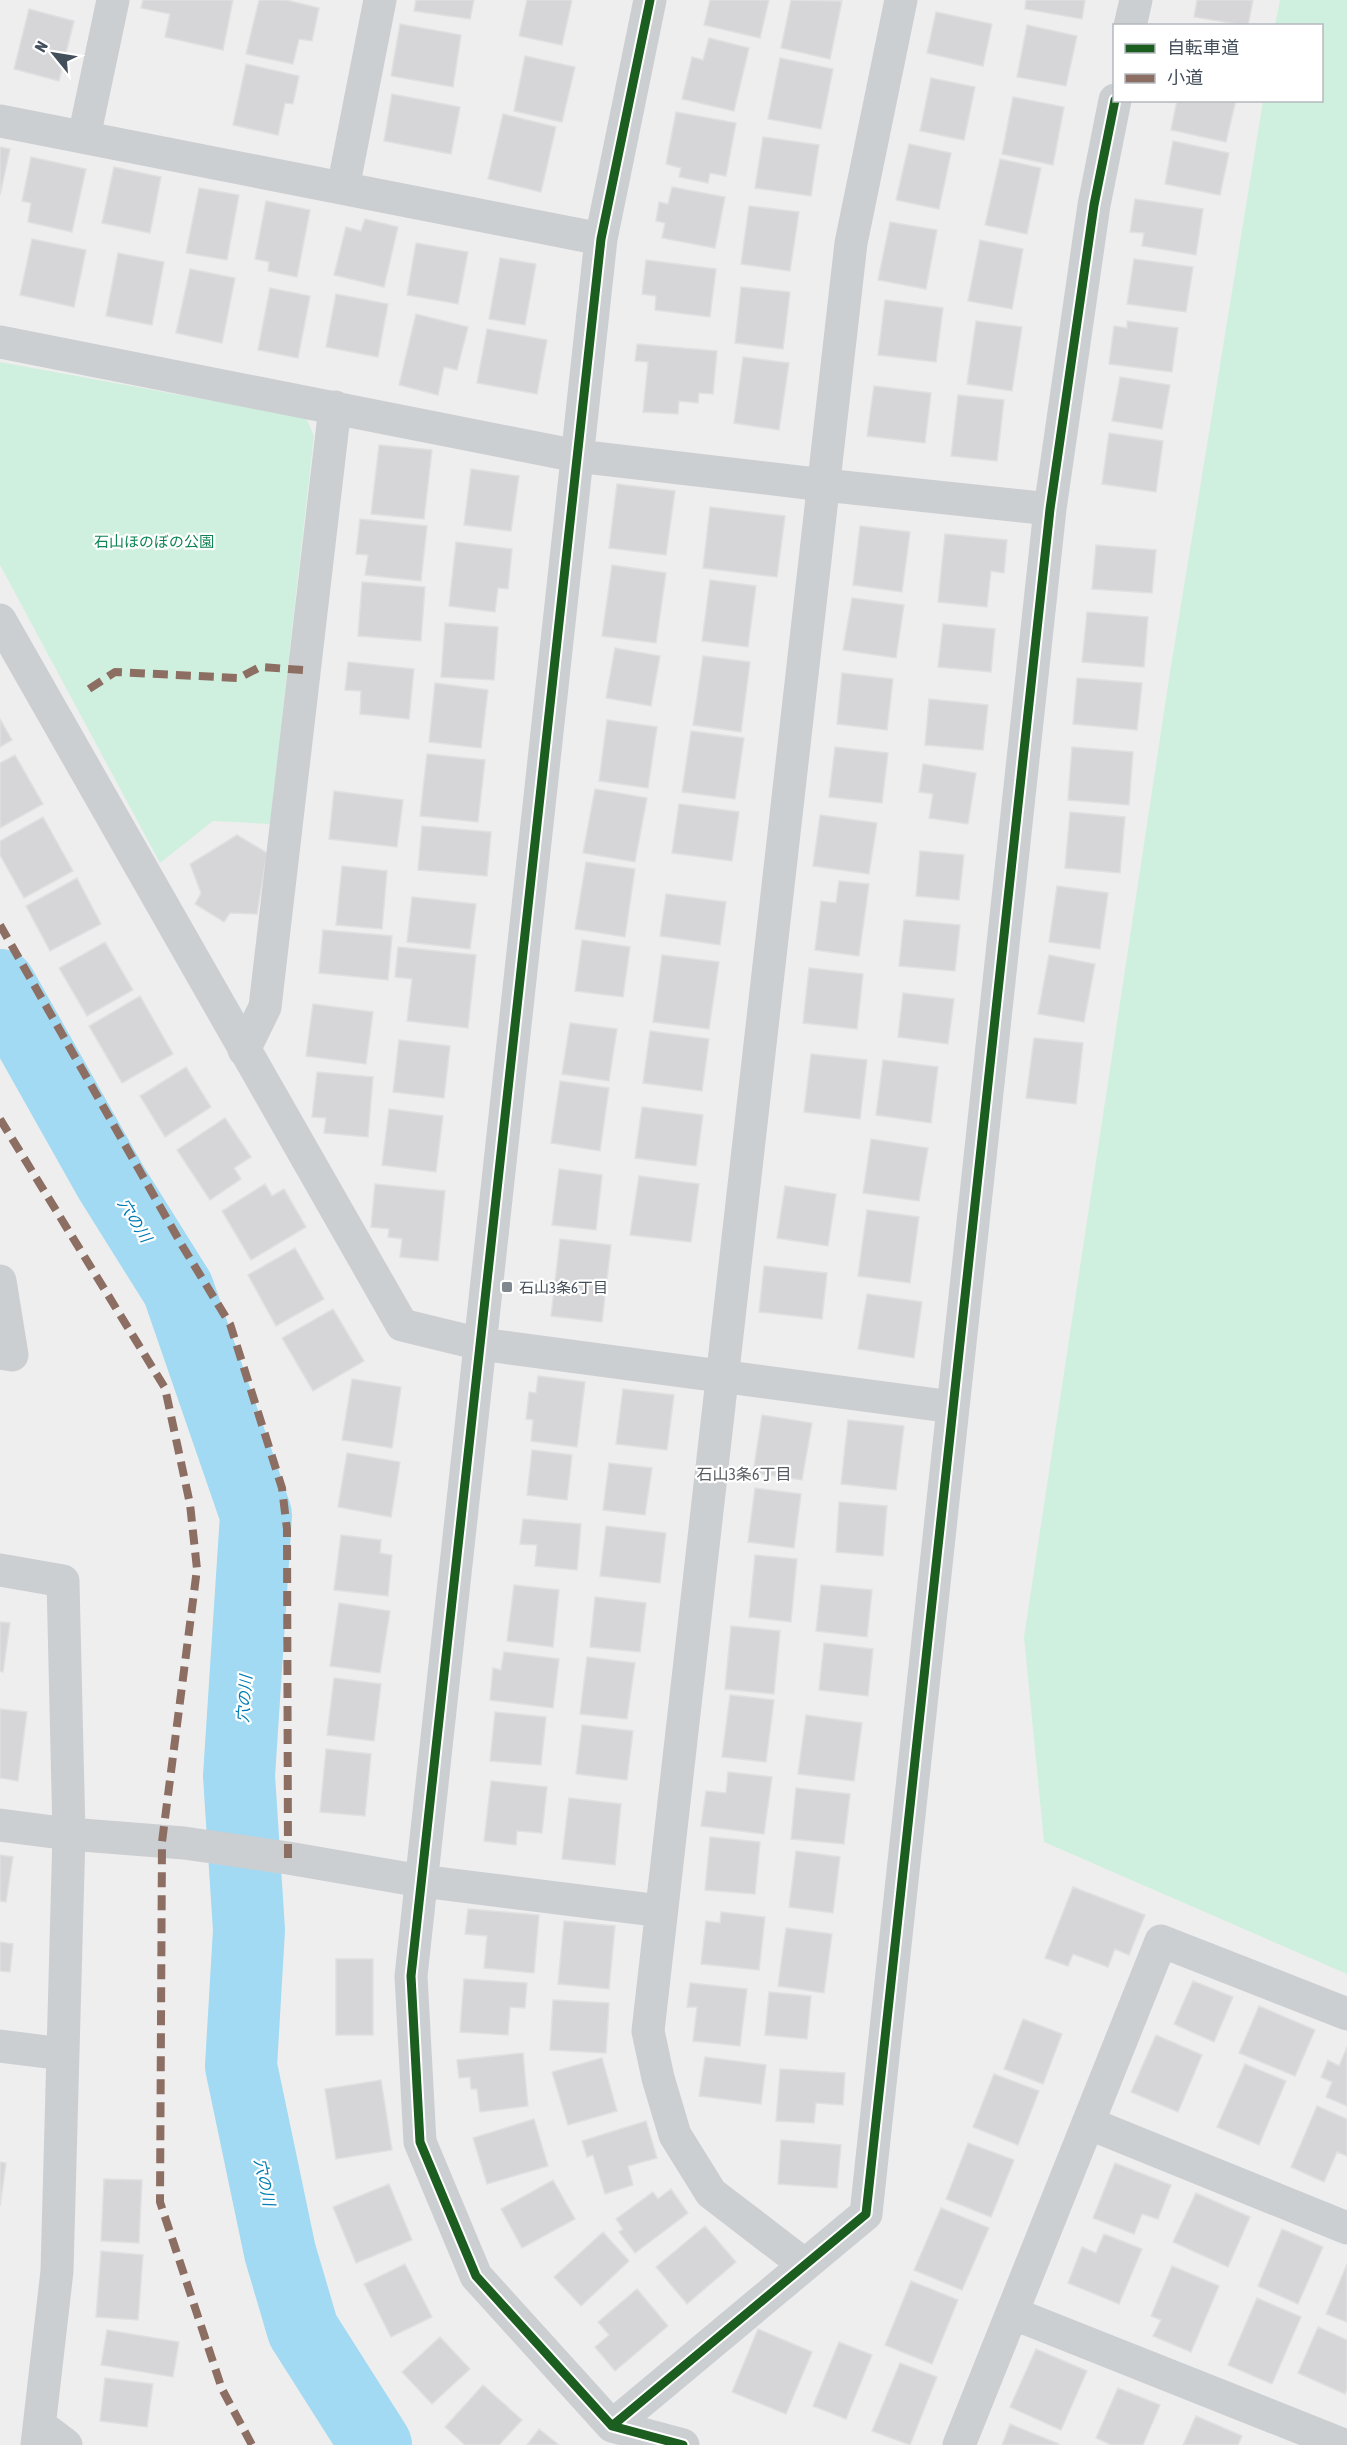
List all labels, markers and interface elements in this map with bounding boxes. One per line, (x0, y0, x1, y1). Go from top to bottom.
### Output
north arrow (24, 24, 84, 84)
legend (1113, 24, 1323, 102)
text: 自転車道 (1167, 37, 1239, 58)
text: N (31, 38, 51, 55)
text: 小道 (1167, 67, 1203, 88)
park label: 石山ほのぼの公園 (94, 533, 214, 550)
water label: 穴の川 (115, 1195, 156, 1247)
place label: 石山3条6丁目 (519, 1279, 608, 1296)
marker: 石山3条6丁目 (500, 1280, 514, 1294)
district label: 石山3条6丁目 (696, 1465, 792, 1483)
water label: 穴の川 (233, 1672, 255, 1724)
water label: 穴の川 (251, 2157, 279, 2209)

